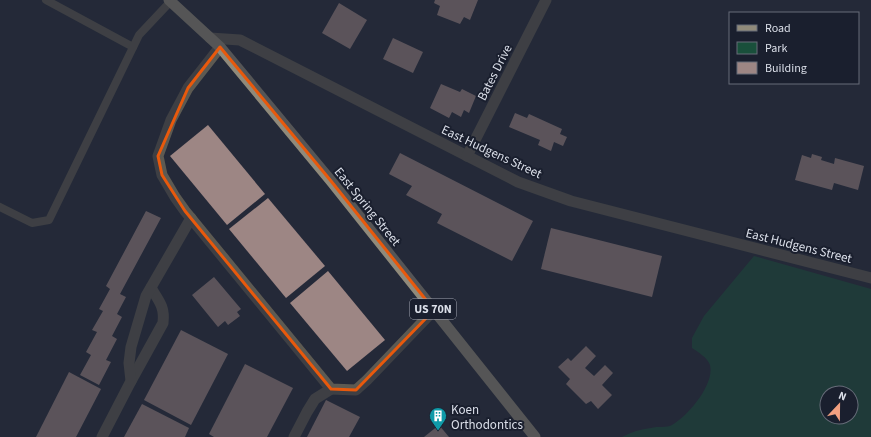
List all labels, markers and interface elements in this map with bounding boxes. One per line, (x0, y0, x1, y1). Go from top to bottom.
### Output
legend (729, 12, 859, 84)
text: Road (765, 20, 791, 37)
text: Park (765, 40, 787, 57)
street label: Bates Drive (473, 41, 517, 104)
text: Building (765, 60, 807, 77)
street label: East Hudgens Street (438, 121, 545, 183)
street label: East Spring Street (330, 164, 405, 250)
street label: East Hudgens Street (744, 224, 854, 268)
road number: US 70N (410, 299, 456, 319)
north arrow (819, 385, 859, 425)
text: N (836, 388, 849, 405)
place label: Koen Orthodontics (451, 401, 524, 434)
building icon: Koen Orthodontics (428, 406, 448, 431)

